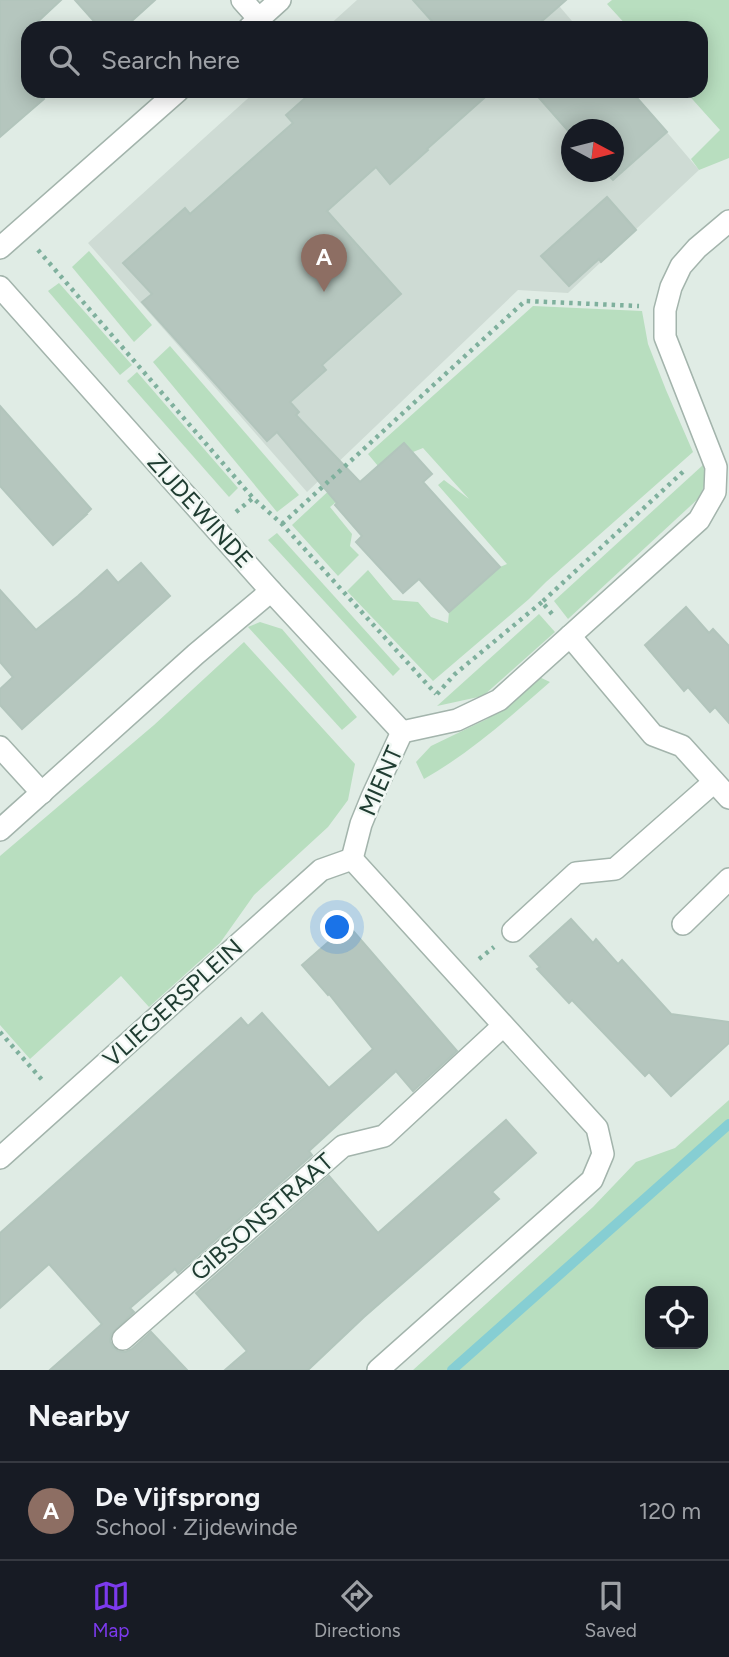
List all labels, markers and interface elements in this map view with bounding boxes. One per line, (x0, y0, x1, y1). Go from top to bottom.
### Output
search box (21, 21, 708, 98)
icon: search (45, 41, 83, 79)
text: Search here (101, 44, 240, 76)
north arrow (561, 119, 624, 182)
pin: A (301, 234, 347, 292)
street label: ZIJDEWINDE (141, 448, 259, 574)
street label: MIENT (352, 742, 409, 820)
your location (320, 910, 354, 944)
street label: VLIEGERSPLEIN (97, 932, 248, 1073)
street label: GIBSONSTRAAT (184, 1147, 339, 1286)
map controls (645, 1286, 708, 1349)
button: locate (645, 1286, 708, 1349)
text: Nearby (28, 1397, 130, 1434)
text: De Vijfsprong (95, 1481, 260, 1513)
text: A (43, 1497, 59, 1525)
text: 120 m (639, 1497, 701, 1525)
text: School · Zijdewinde (95, 1513, 298, 1541)
tab: Map (92, 1577, 130, 1642)
tab: Directions (314, 1577, 401, 1642)
tab: Saved (585, 1577, 637, 1642)

